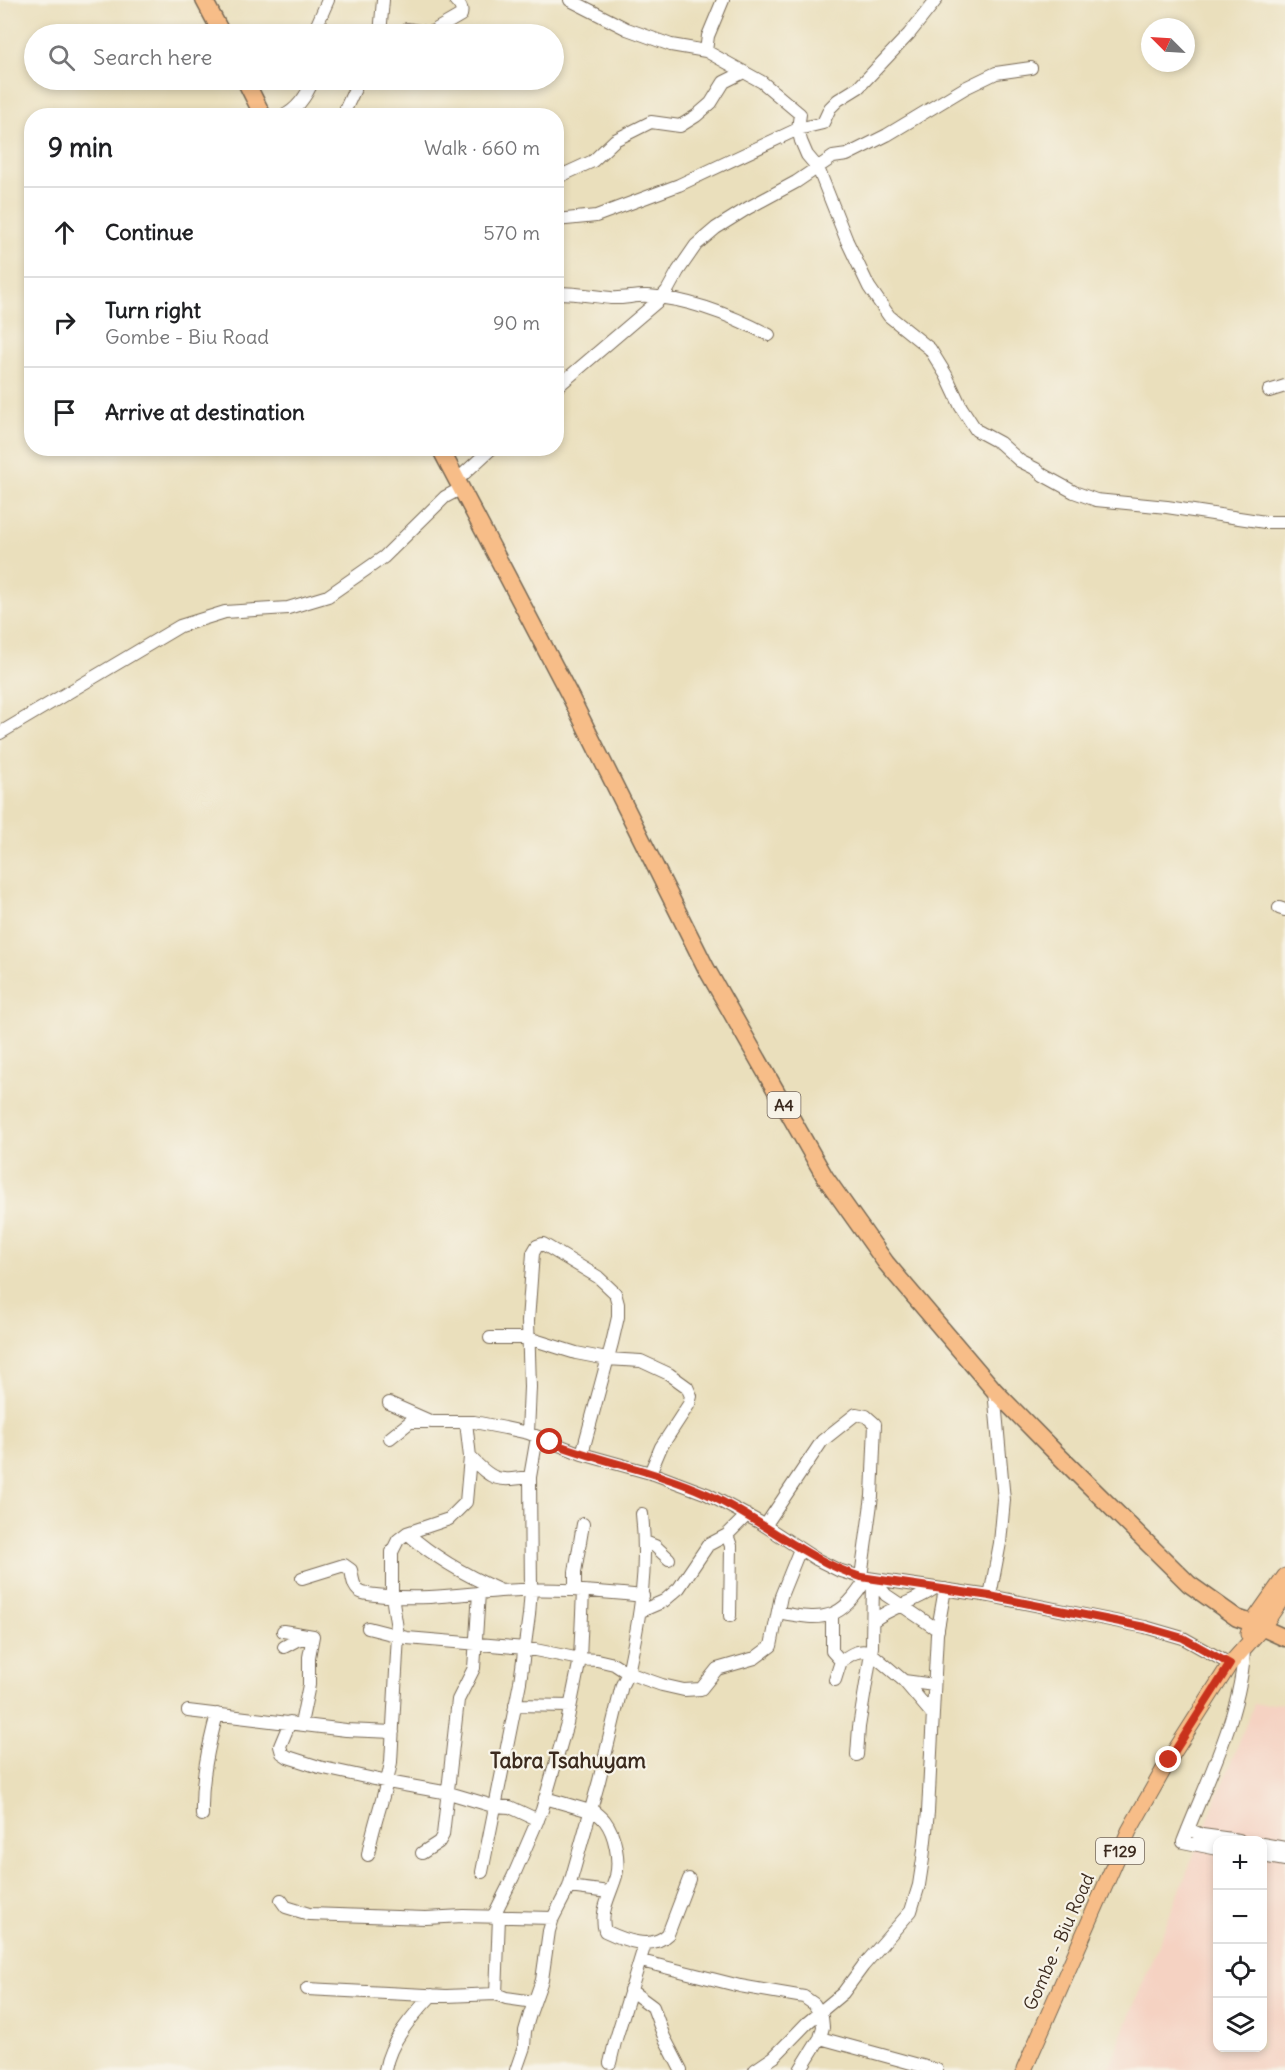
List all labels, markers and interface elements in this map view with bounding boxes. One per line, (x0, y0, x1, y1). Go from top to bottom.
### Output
north arrow (1141, 18, 1195, 72)
search box (24, 24, 564, 90)
icon: search (45, 41, 78, 74)
text: Search here (93, 43, 212, 71)
text: 9 min (48, 131, 113, 164)
text: Walk · 660 m (424, 135, 540, 160)
icon: ahead (48, 216, 81, 249)
text: Continue (105, 218, 194, 246)
text: 570 m (483, 220, 540, 245)
text: Turn right (105, 296, 201, 324)
icon: right (48, 306, 81, 339)
text: 90 m (493, 310, 540, 335)
text: Gombe - Biu Road (105, 324, 269, 349)
icon: arrive (48, 396, 81, 429)
text: Arrive at destination (105, 398, 305, 426)
road number: A4 (768, 1092, 800, 1118)
route start (536, 1428, 562, 1454)
route end (1155, 1746, 1181, 1772)
district label: Tabra Tsahuyam (490, 1747, 647, 1774)
map controls (1213, 1836, 1267, 2052)
button: + (1213, 1836, 1267, 1890)
road number: F129 (1096, 1838, 1144, 1864)
street label: Gombe - Biu Road (1018, 1869, 1099, 2014)
button: − (1213, 1890, 1267, 1944)
button: locate (1213, 1944, 1267, 1998)
button: layers (1213, 1998, 1267, 2052)

